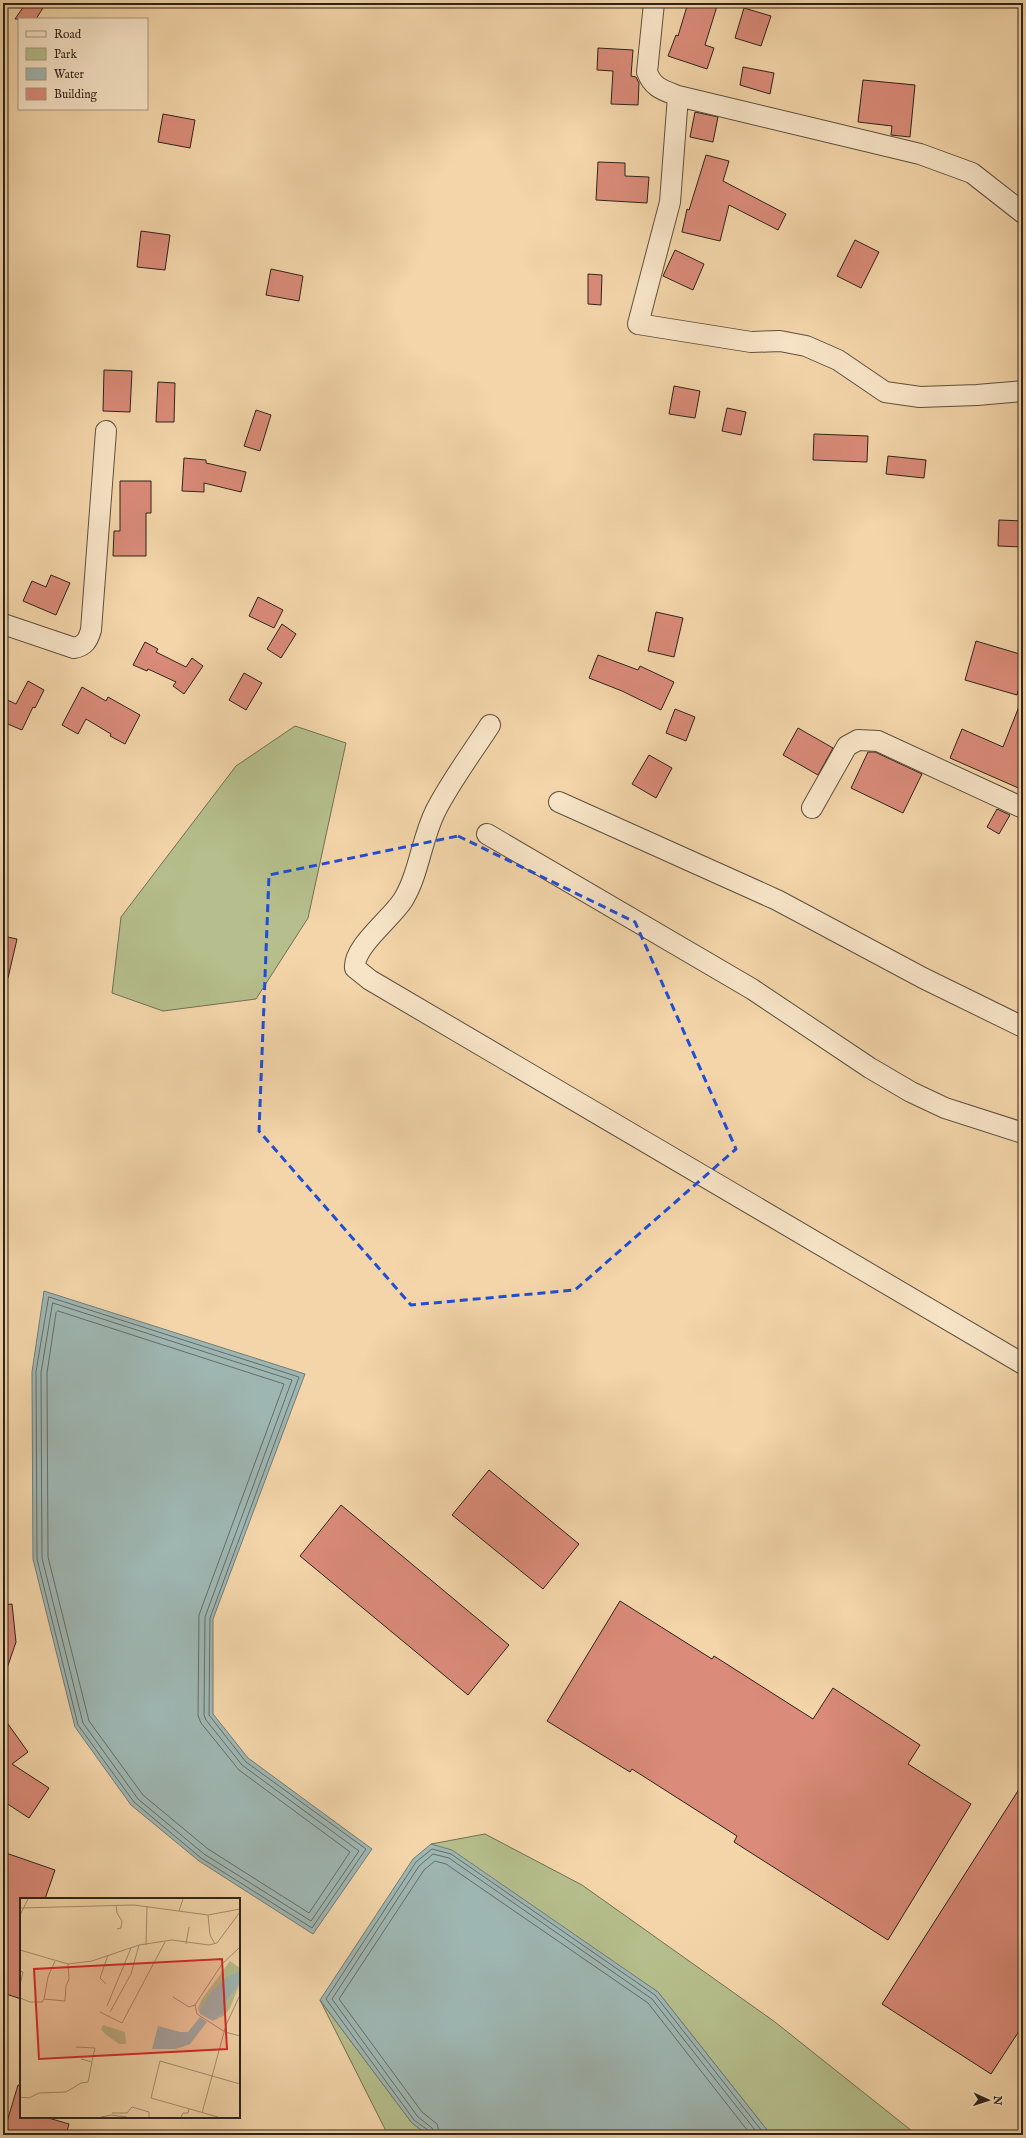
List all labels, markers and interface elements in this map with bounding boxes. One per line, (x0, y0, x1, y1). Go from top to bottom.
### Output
legend (18, 18, 148, 110)
text: Road (54, 27, 82, 42)
text: Park (54, 47, 77, 62)
text: Water (54, 67, 85, 82)
text: Building (54, 87, 98, 102)
inset map (20, 1898, 240, 2118)
north arrow (968, 2080, 1008, 2120)
text: N (990, 2094, 1004, 2106)

